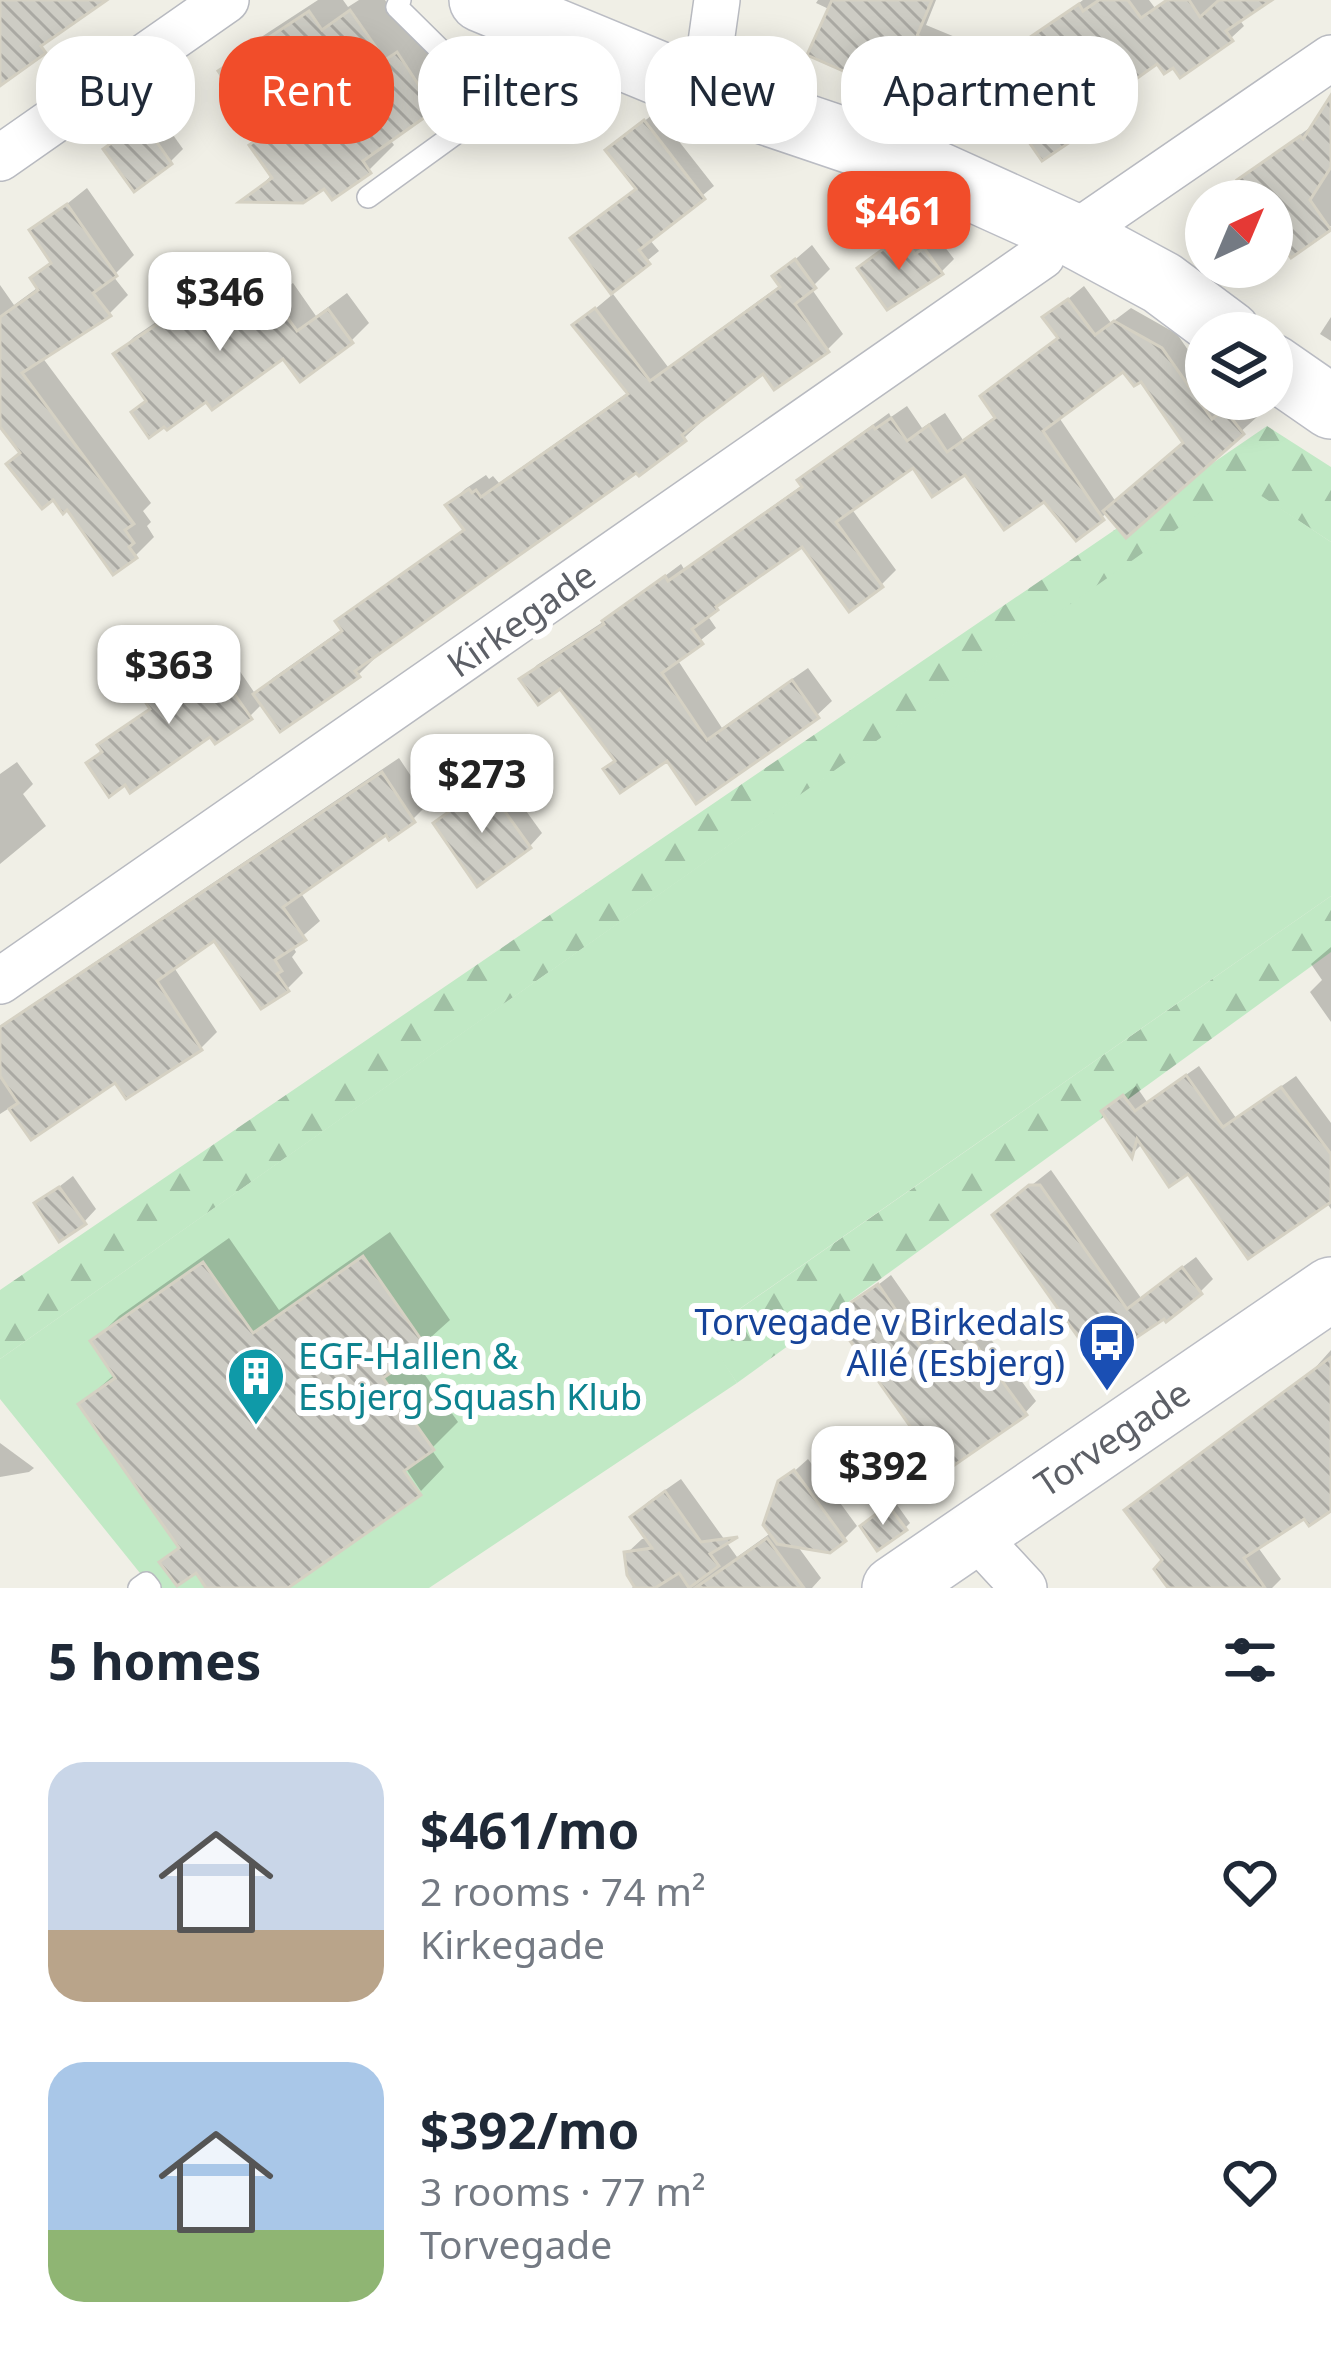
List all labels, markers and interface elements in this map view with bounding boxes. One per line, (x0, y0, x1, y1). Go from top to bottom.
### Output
chip: Buy (36, 36, 195, 144)
chip: Rent (219, 36, 394, 144)
chip: Filters (418, 36, 621, 144)
chip: New (645, 36, 817, 144)
chip: Apartment (841, 36, 1138, 144)
pin: $461 (828, 171, 970, 273)
north arrow (1185, 180, 1293, 288)
map controls (1185, 180, 1293, 420)
text: $461 (854, 183, 944, 236)
pin: $346 (149, 252, 291, 354)
text: $346 (175, 264, 265, 317)
button: layers (1185, 312, 1293, 420)
street label: Kirkegade (437, 550, 605, 688)
pin: $363 (98, 625, 240, 727)
text: $363 (124, 637, 214, 690)
pin: $273 (411, 734, 553, 836)
text: $273 (437, 746, 527, 799)
place label: Torvegade v Birkedals Allé (Esbjerg) (695, 1297, 1065, 1387)
bus stop icon: Torvegade v Birkedals Allé (Esbjerg) (1076, 1311, 1138, 1393)
place label: EGF-Hallen & Esbjerg Squash Klub (298, 1331, 642, 1421)
building icon: EGF-Hallen & Esbjerg Squash Klub (225, 1345, 287, 1427)
street label: Torvegade (1025, 1368, 1199, 1508)
pin: $392 (812, 1426, 954, 1528)
text: $392 (838, 1438, 928, 1491)
text: 5 homes (48, 1625, 261, 1695)
icon: filters (1217, 1627, 1283, 1693)
text: $461/mo (420, 1794, 639, 1864)
icon: home (144, 1810, 288, 1954)
icon: heart (1217, 1849, 1283, 1915)
text: 2 rooms · 74 m² (420, 1864, 706, 1917)
text: Kirkegade (420, 1917, 605, 1970)
text: $392/mo (420, 2094, 639, 2164)
icon: home (144, 2110, 288, 2254)
icon: heart (1217, 2149, 1283, 2215)
text: 3 rooms · 77 m² (420, 2164, 706, 2217)
text: Torvegade (420, 2217, 612, 2270)

